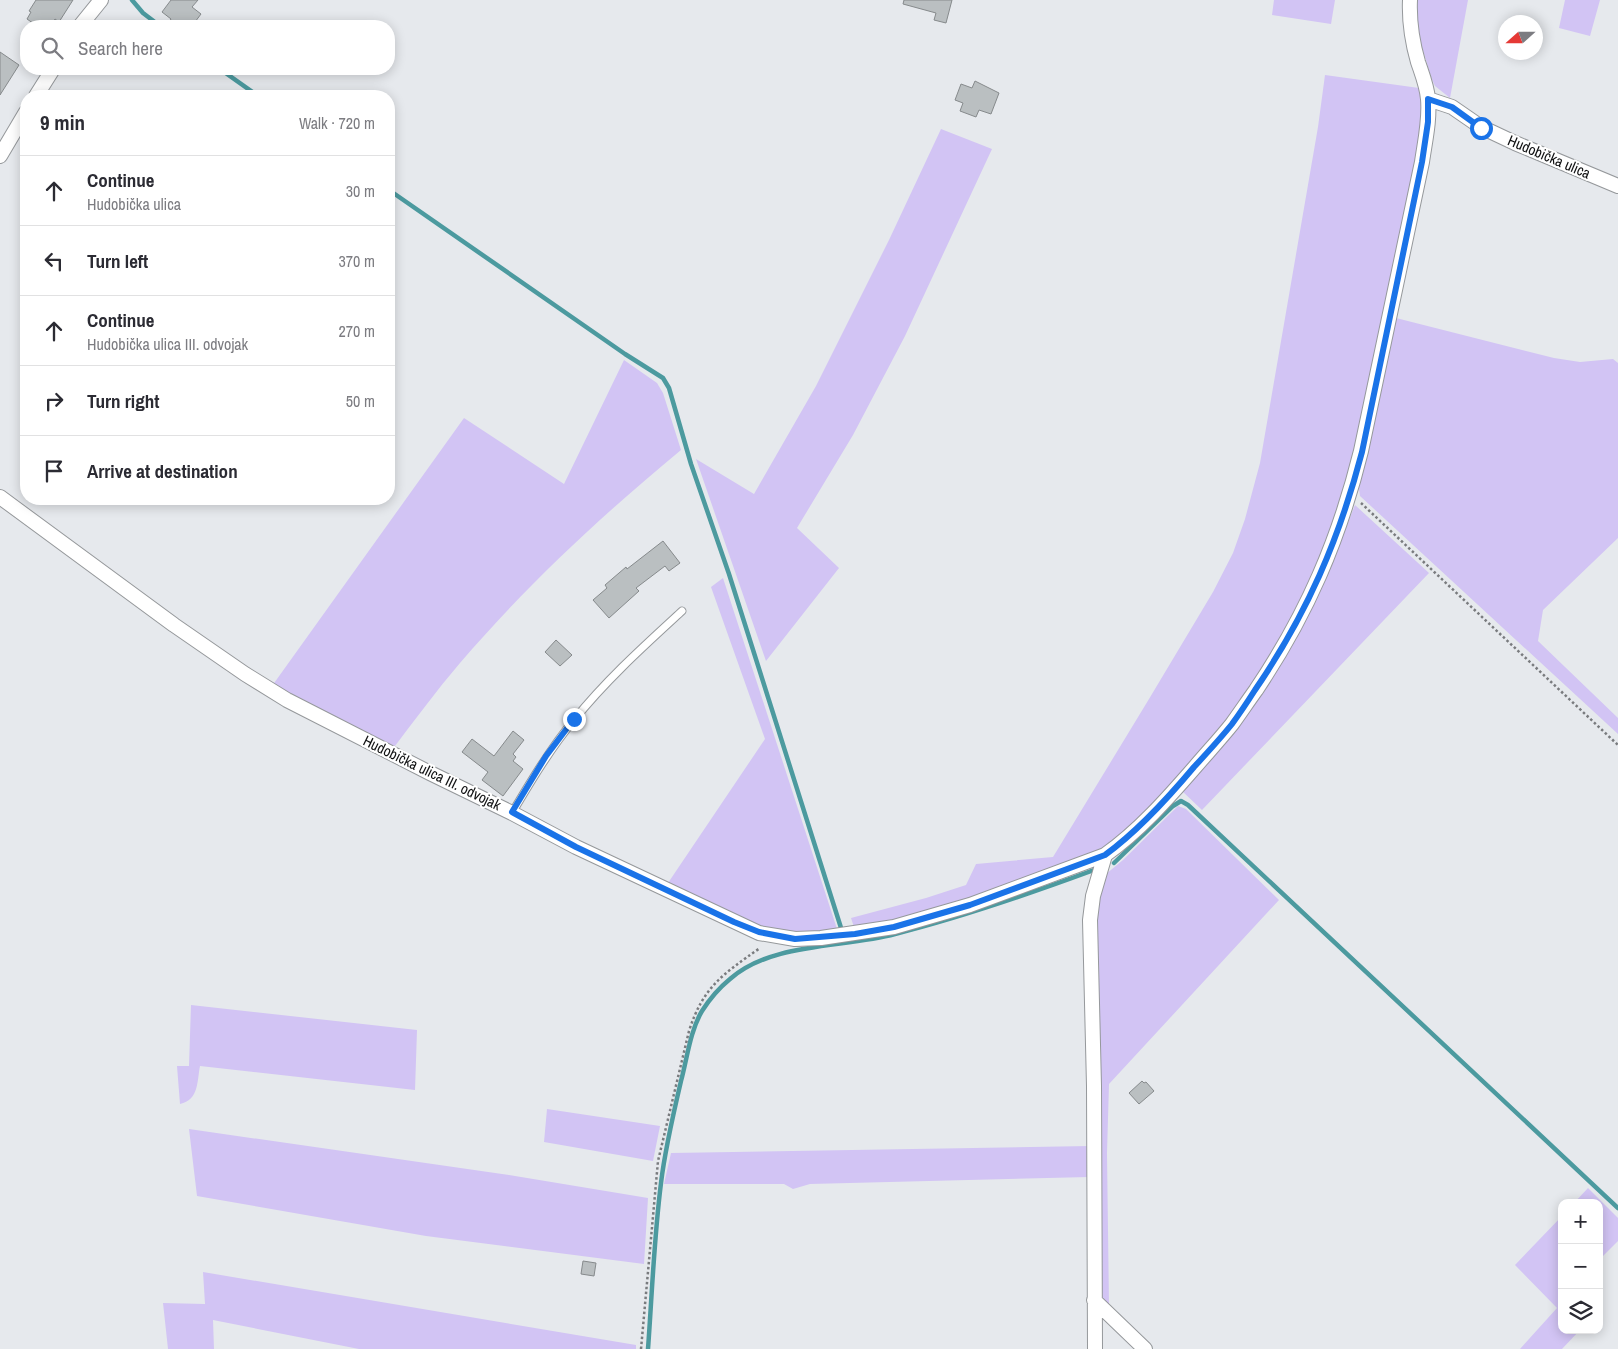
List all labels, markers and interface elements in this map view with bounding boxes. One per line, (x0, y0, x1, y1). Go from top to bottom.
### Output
north arrow (1498, 15, 1543, 60)
search box (20, 20, 395, 75)
icon: search (38, 34, 66, 62)
text: Search here (78, 35, 163, 61)
text: 9 min (40, 108, 85, 137)
text: Walk · 720 m (299, 112, 375, 134)
route start (1470, 117, 1493, 140)
street label: Hudobička ulica (1504, 130, 1594, 183)
text: Continue (87, 167, 155, 193)
icon: ahead (40, 177, 68, 205)
text: 30 m (346, 180, 375, 202)
text: Hudobička ulica (87, 193, 181, 215)
icon: left (40, 247, 68, 275)
text: Turn left (87, 248, 148, 274)
text: 370 m (339, 250, 375, 272)
text: Continue (87, 307, 155, 333)
icon: ahead (40, 317, 68, 345)
text: 270 m (339, 320, 375, 342)
text: Hudobička ulica III. odvojak (87, 333, 248, 355)
icon: right (40, 387, 68, 415)
text: Turn right (87, 388, 159, 414)
text: 50 m (346, 390, 375, 412)
icon: arrive (40, 457, 68, 485)
text: Arrive at destination (87, 458, 238, 484)
route end (563, 708, 586, 731)
street label: Hudobička ulica III. odvojak (360, 730, 505, 815)
map controls (1558, 1199, 1603, 1334)
button: + (1558, 1199, 1603, 1244)
button: − (1558, 1244, 1603, 1289)
button: layers (1558, 1289, 1603, 1334)

